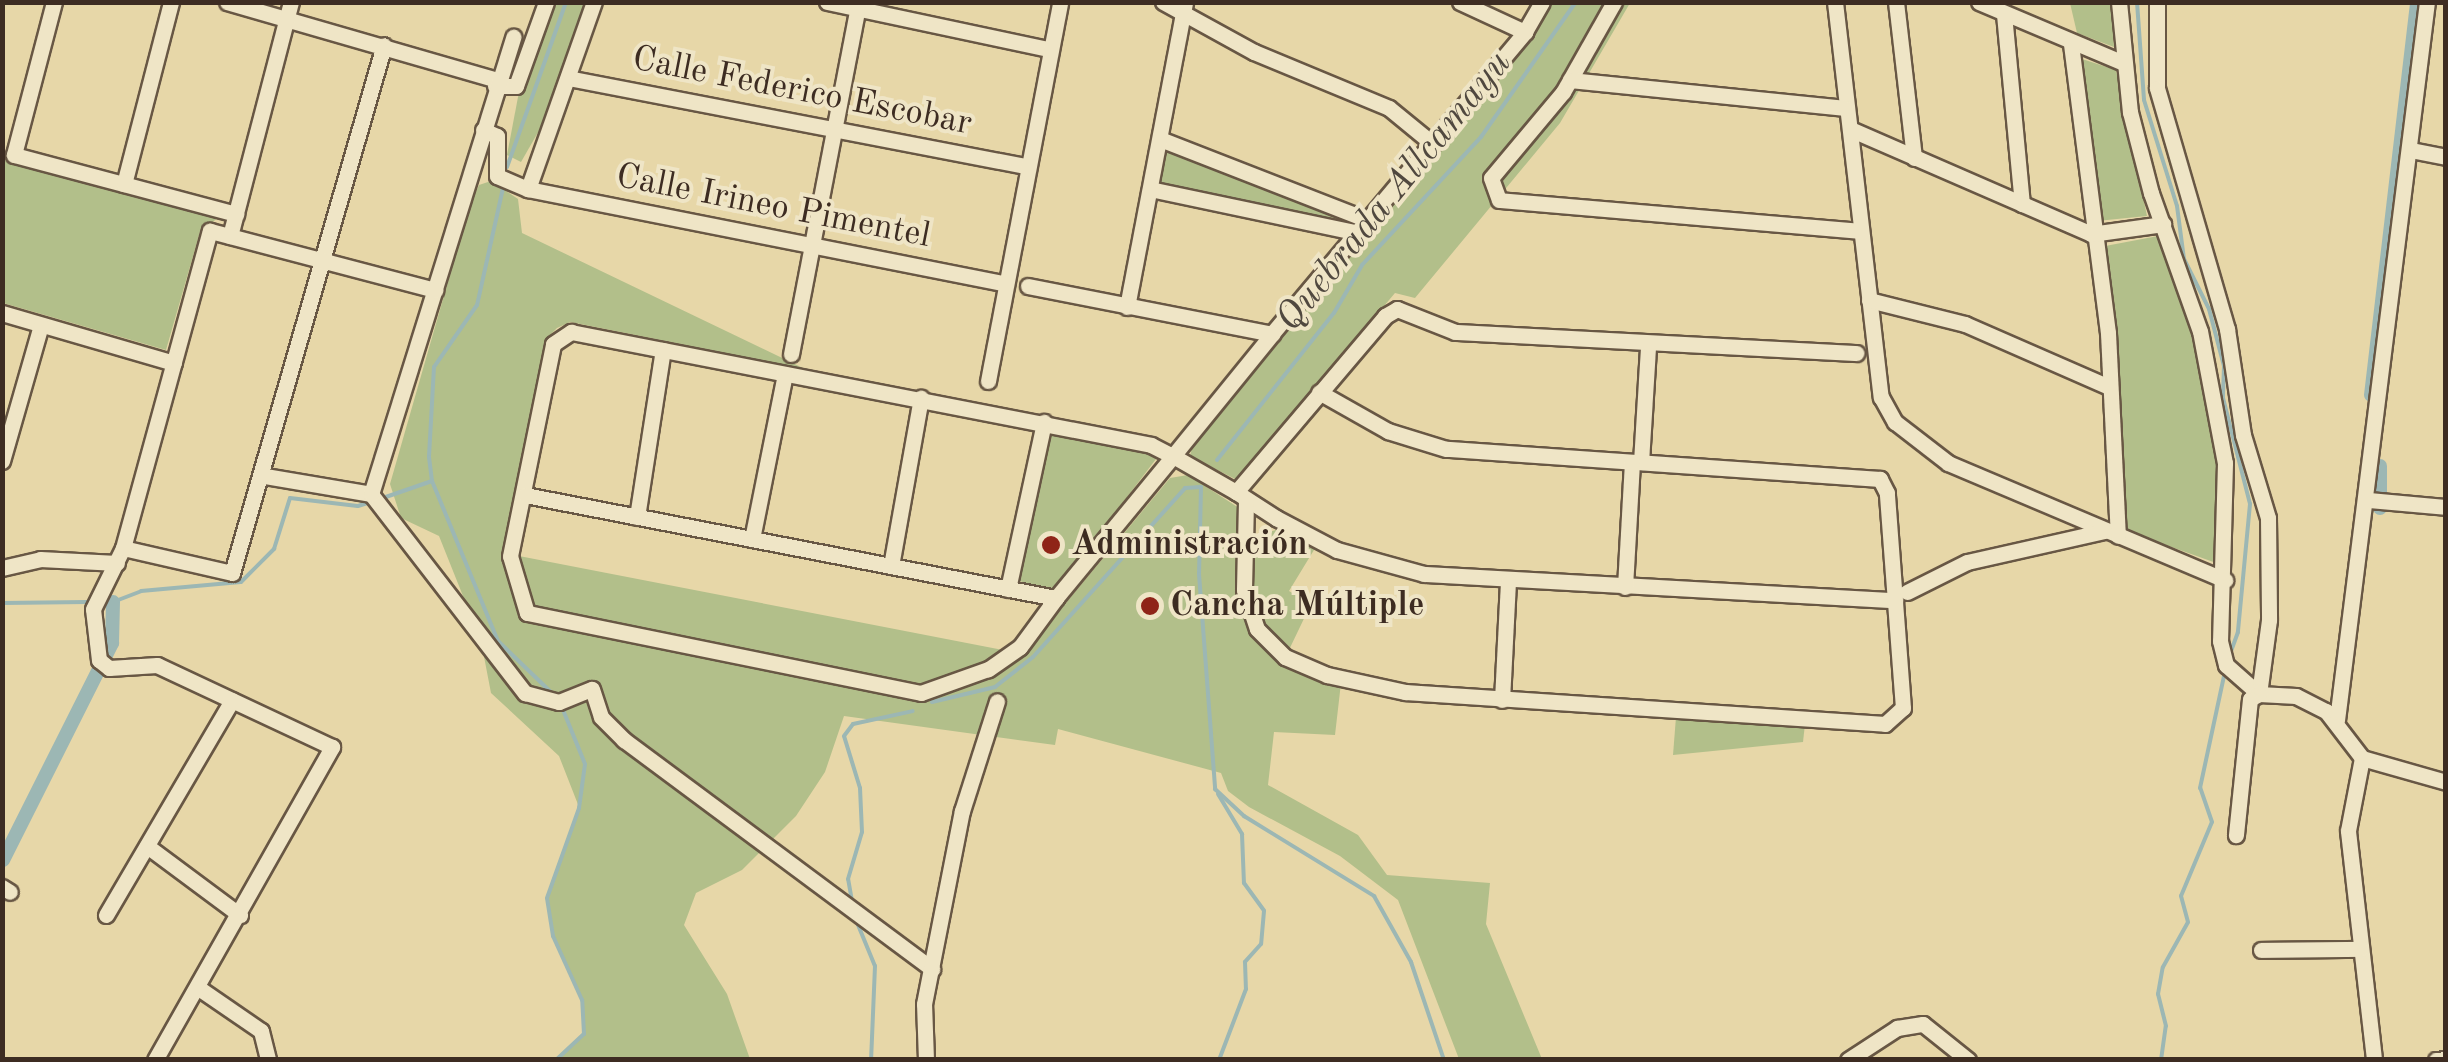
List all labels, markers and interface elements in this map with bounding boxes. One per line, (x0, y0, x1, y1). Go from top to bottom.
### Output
street label: Calle Federico Escobar (629, 38, 975, 146)
water label: Quebrada Allcamayu (1268, 42, 1522, 342)
street label: Calle Irineo Pimentel (612, 156, 934, 258)
place label: Administración (1071, 524, 1308, 566)
marker: Administración (1040, 534, 1062, 556)
place label: Cancha Múltiple (1170, 585, 1425, 627)
marker: Cancha Múltiple (1139, 595, 1161, 617)

